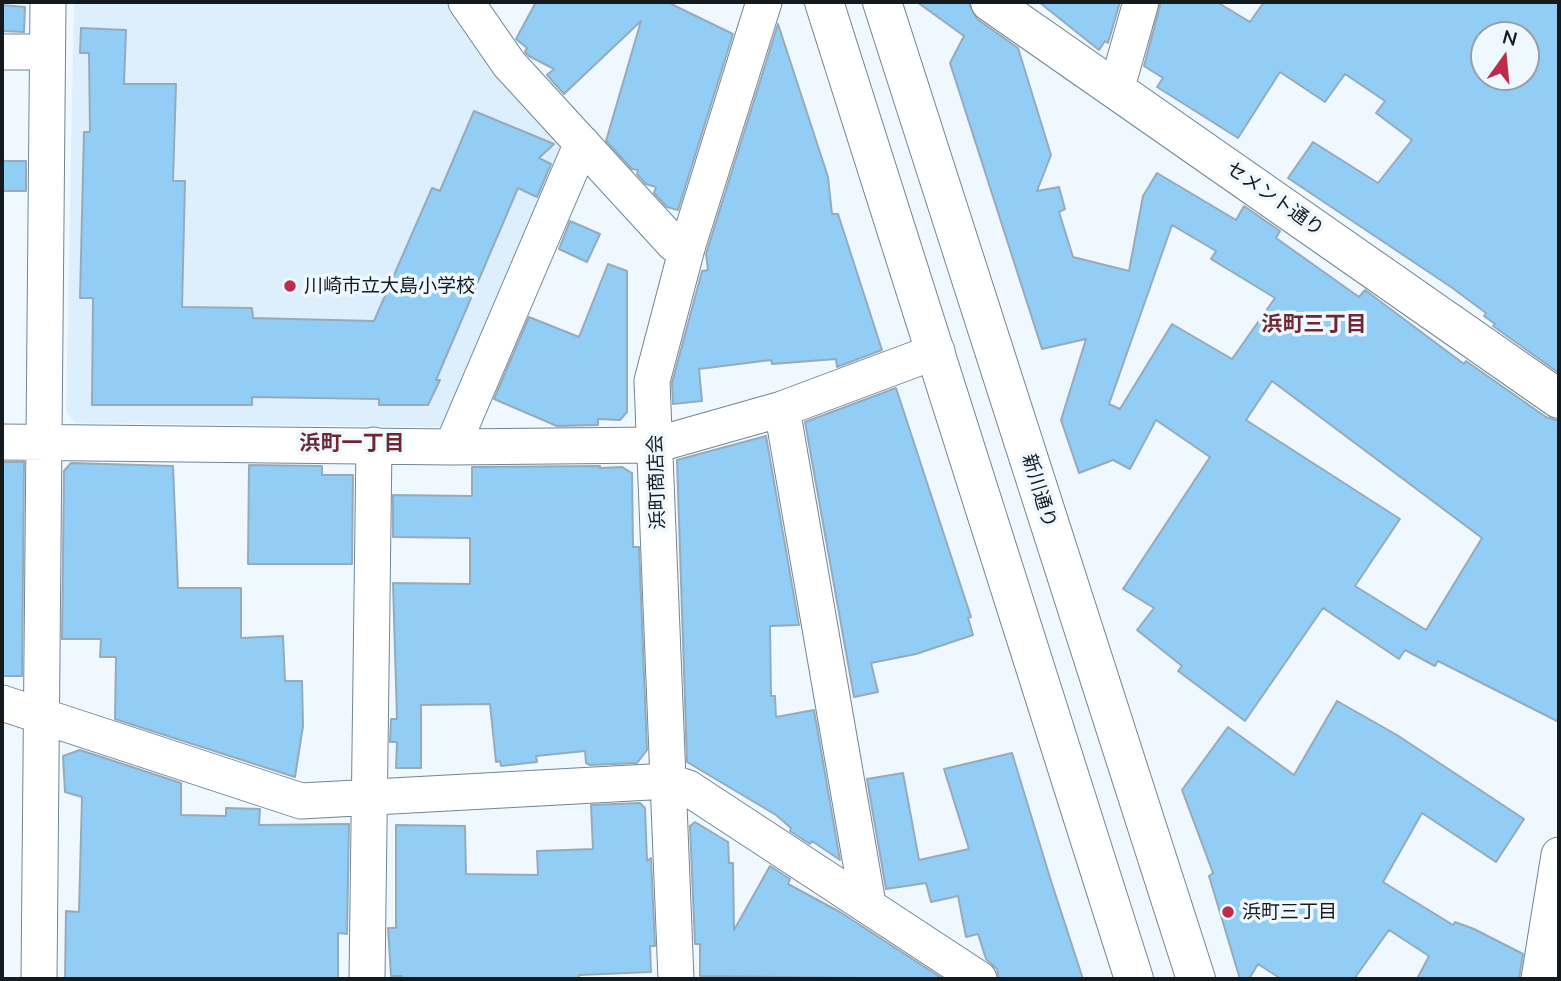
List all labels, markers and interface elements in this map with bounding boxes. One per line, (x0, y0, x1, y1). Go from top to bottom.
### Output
north arrow (1470, 21, 1540, 91)
text: N (1500, 24, 1520, 51)
street label: セメント通り (1222, 157, 1328, 241)
place label: 川崎市立大島小学校 (304, 275, 475, 297)
marker: 川崎市立大島小学校 (282, 278, 298, 294)
district label: 浜町三丁目 (1262, 312, 1366, 338)
district label: 浜町一丁目 (300, 431, 404, 457)
street label: 浜町商店会 (644, 434, 670, 530)
street label: 新川通り (1017, 451, 1061, 531)
place label: 浜町三丁目 (1242, 901, 1337, 923)
marker: 浜町三丁目 (1220, 904, 1236, 920)

